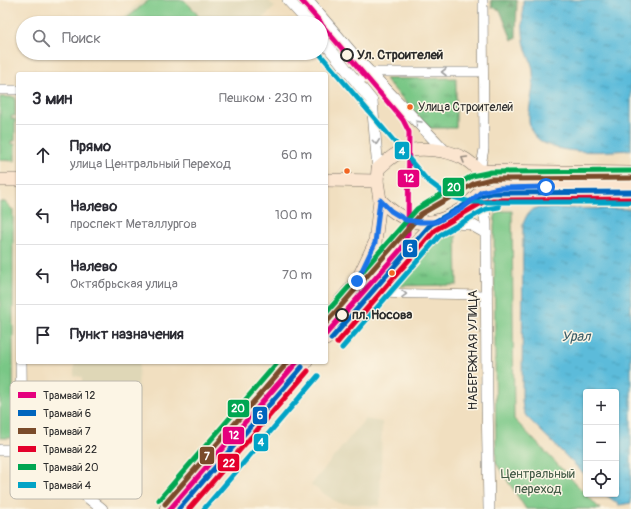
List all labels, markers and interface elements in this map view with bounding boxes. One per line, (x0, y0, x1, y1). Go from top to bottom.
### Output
search box (16, 16, 328, 60)
icon: search (30, 27, 52, 49)
text: Поиск (62, 29, 101, 48)
place label: Ул. Строителей (357, 47, 443, 63)
marker: Ул. Строителей (340, 48, 354, 62)
one-way arrow (441, 68, 447, 76)
text: 3 мин (32, 88, 72, 109)
text: Пешком · 230 m (219, 90, 312, 106)
place label: Улица Строителей (418, 100, 514, 115)
marker: Улица Строителей (405, 102, 415, 112)
one-way arrow (415, 120, 423, 128)
text: Прямо (70, 137, 111, 156)
one-way arrow (371, 139, 380, 145)
line badge: 4 (394, 141, 410, 160)
icon: ahead (32, 144, 54, 166)
text: 4 (398, 145, 406, 158)
text: 60 m (281, 147, 312, 163)
text: улица Центральный Переход (70, 156, 231, 172)
one-way arrow (461, 157, 468, 164)
unlabelled marker (342, 166, 352, 176)
line badge: 12 (397, 169, 420, 188)
text: 12 (404, 172, 414, 185)
line badge: 20 (442, 177, 465, 197)
route start (537, 178, 555, 196)
text: 20 (447, 181, 461, 194)
text: Налево (70, 197, 117, 216)
icon: left (32, 204, 54, 226)
text: 100 m (275, 207, 312, 223)
text: проспект Металлургов (70, 216, 197, 232)
line badge: 6 (402, 239, 418, 258)
text: 6 (407, 242, 414, 255)
text: Налево (70, 257, 117, 276)
icon: left (32, 264, 54, 286)
text: 70 m (282, 267, 312, 283)
unlabelled marker (387, 268, 397, 278)
route end (348, 272, 366, 290)
text: Октябрьская улица (70, 276, 178, 292)
street label: НАБЕРЕЖНАЯ УЛИЦА (465, 289, 481, 410)
one-way arrow (401, 290, 407, 298)
place label: пл. Носова (352, 307, 412, 323)
marker: пл. Носова (335, 308, 349, 322)
icon: arrive (32, 324, 54, 346)
text: Пункт назначения (70, 325, 184, 344)
water label: Урал (562, 328, 592, 345)
legend (10, 381, 142, 499)
text: Трамвай 12 (43, 389, 95, 402)
map controls (583, 389, 619, 497)
button: + (583, 389, 619, 425)
line badge: 20 (227, 399, 250, 418)
text: 20 (231, 402, 245, 415)
line badge: 6 (252, 406, 268, 425)
text: Трамвай 6 (43, 407, 91, 420)
text: 6 (257, 409, 264, 422)
text: Трамвай 7 (43, 425, 91, 438)
button: − (583, 425, 619, 461)
line badge: 12 (222, 426, 245, 445)
text: 12 (229, 429, 239, 442)
line badge: 4 (253, 433, 269, 452)
text: 4 (257, 436, 265, 449)
text: Трамвай 22 (43, 443, 97, 456)
line badge: 7 (199, 446, 215, 465)
text: 7 (204, 450, 210, 463)
line badge: 22 (217, 453, 240, 472)
text: 22 (223, 457, 235, 470)
text: Трамвай 20 (43, 461, 99, 474)
button: locate (583, 461, 619, 497)
park label: Центральный переход (501, 466, 575, 497)
text: Трамвай 4 (43, 479, 92, 492)

